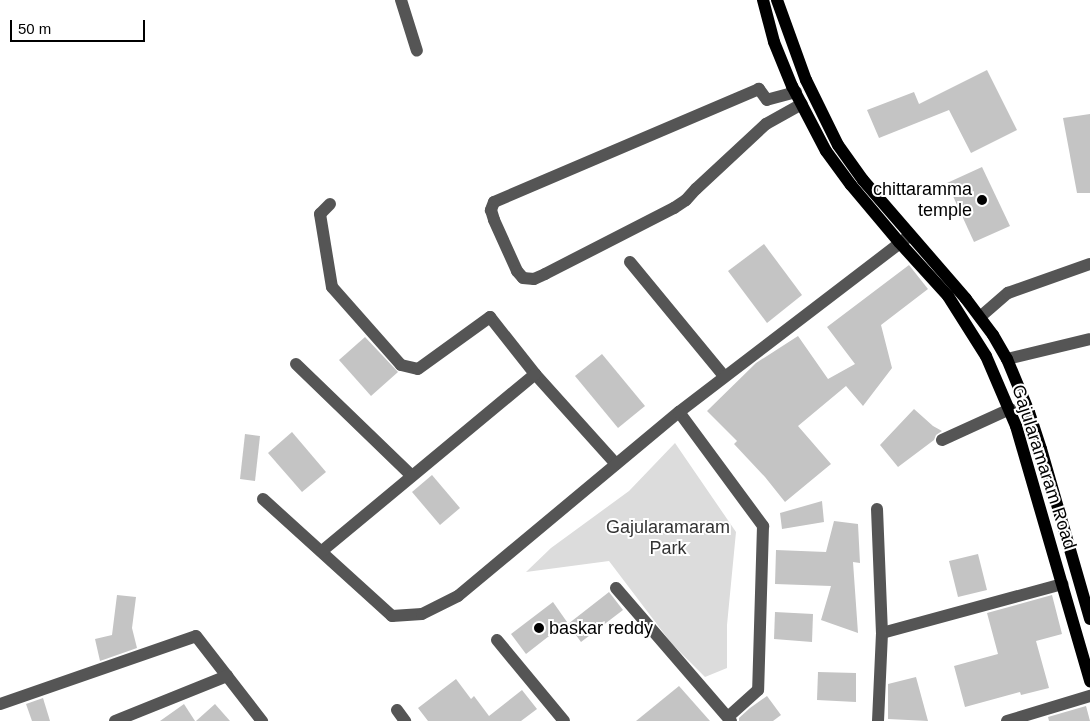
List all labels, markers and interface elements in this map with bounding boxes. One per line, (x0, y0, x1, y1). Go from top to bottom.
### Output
scale bar (12, 10, 148, 42)
text: 50 m (18, 20, 51, 37)
place label: chittaramma temple (873, 179, 972, 222)
marker: chittaramma temple (976, 194, 988, 206)
street label: Gajularamaram Road (1007, 382, 1081, 552)
park label: Gajularamaram Park (606, 517, 730, 560)
place label: baskar reddy (549, 617, 653, 639)
marker: baskar reddy (533, 622, 545, 634)

